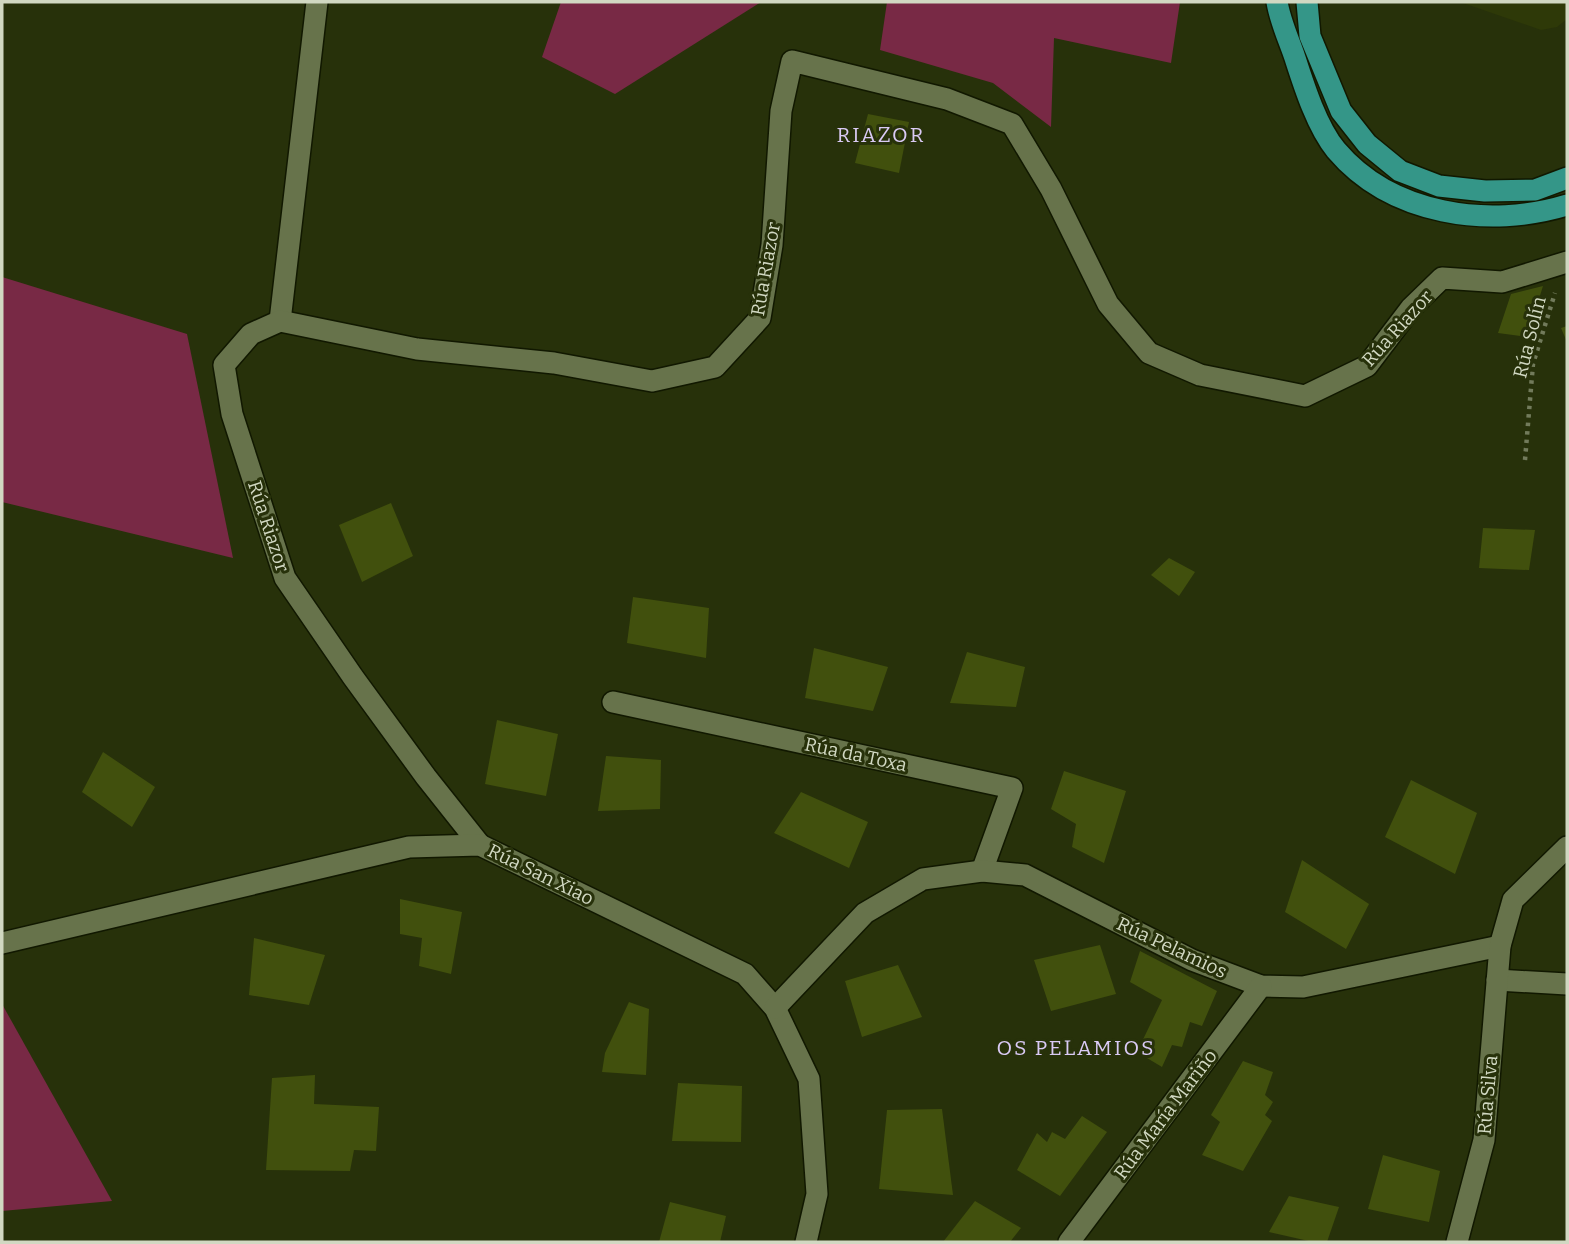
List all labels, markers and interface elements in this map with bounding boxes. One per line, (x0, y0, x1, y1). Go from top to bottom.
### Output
district label: RIAZOR (837, 122, 925, 148)
street label: Rúa Riazor (746, 220, 785, 318)
street label: Rúa Riazor (1357, 285, 1438, 371)
street label: Rúa Solín (1508, 294, 1551, 380)
street label: Rúa Riazor (243, 478, 294, 575)
street label: Rúa da Toxa (803, 732, 910, 777)
street label: Rúa San Xiao (484, 839, 598, 910)
street label: Rúa Pelamios (1113, 912, 1231, 983)
district label: OS PELAMIOS (997, 1035, 1155, 1061)
street label: Rúa María Mariño (1109, 1045, 1222, 1184)
street label: Rúa Silva (1473, 1054, 1502, 1136)

